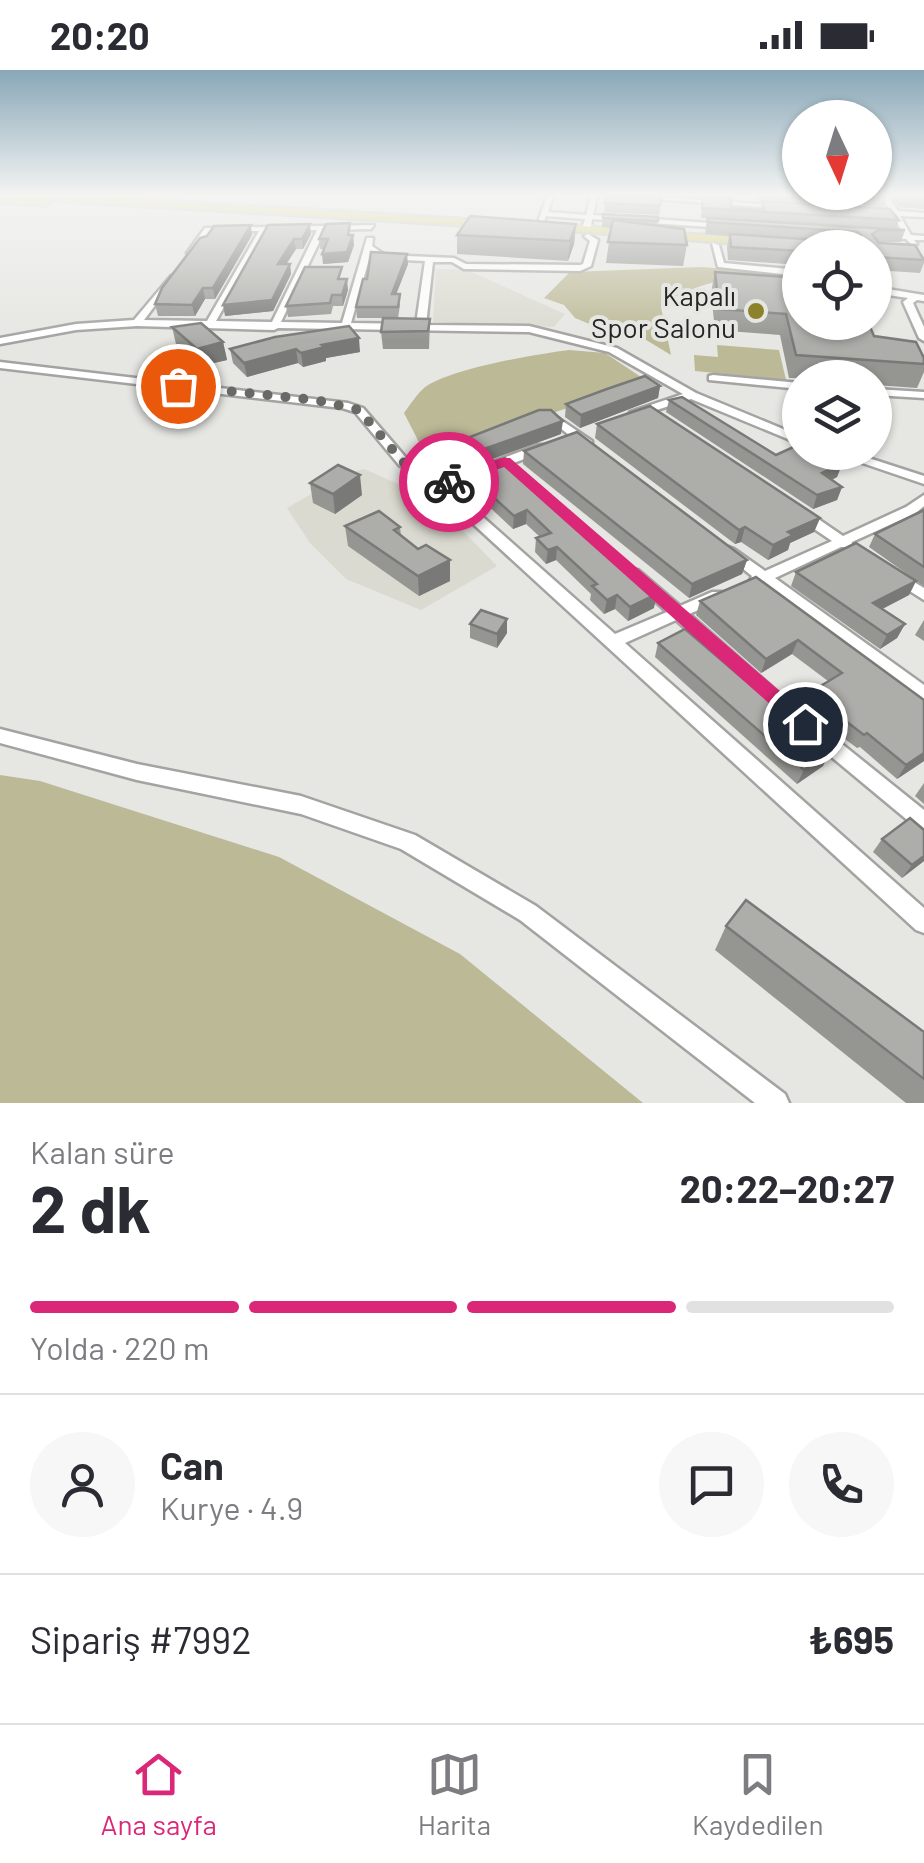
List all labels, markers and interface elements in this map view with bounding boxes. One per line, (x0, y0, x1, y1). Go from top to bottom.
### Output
text: 20:20 (50, 12, 150, 58)
north arrow (782, 100, 892, 210)
map controls (782, 100, 892, 470)
button: locate (782, 230, 892, 340)
place label: Kapalı Spor Salonu (591, 278, 736, 344)
marker: Kapalı Spor Salonu (745, 300, 767, 322)
pin (136, 344, 221, 429)
icon: bag (151, 359, 206, 414)
button: layers (782, 360, 892, 470)
courier (399, 432, 499, 532)
icon: bike (422, 455, 477, 510)
pin (763, 682, 848, 767)
icon: home (778, 697, 833, 752)
text: Kalan süre (30, 1132, 174, 1170)
text: 20:22–20:27 (680, 1165, 894, 1211)
text: 2 dk (30, 1168, 151, 1246)
text: Yolda · 220 m (30, 1328, 210, 1366)
button: person (30, 1432, 135, 1537)
button: chat (659, 1432, 764, 1537)
button: phone (789, 1432, 894, 1537)
text: Can (160, 1442, 224, 1488)
text: Kurye · 4.9 (160, 1488, 303, 1526)
text: Sipariş #7992 (30, 1616, 252, 1662)
text: ₺695 (808, 1616, 894, 1662)
tab: Ana sayfa (100, 1747, 217, 1841)
tab: Harita (418, 1747, 491, 1841)
tab: Kaydedilen (692, 1747, 824, 1841)

